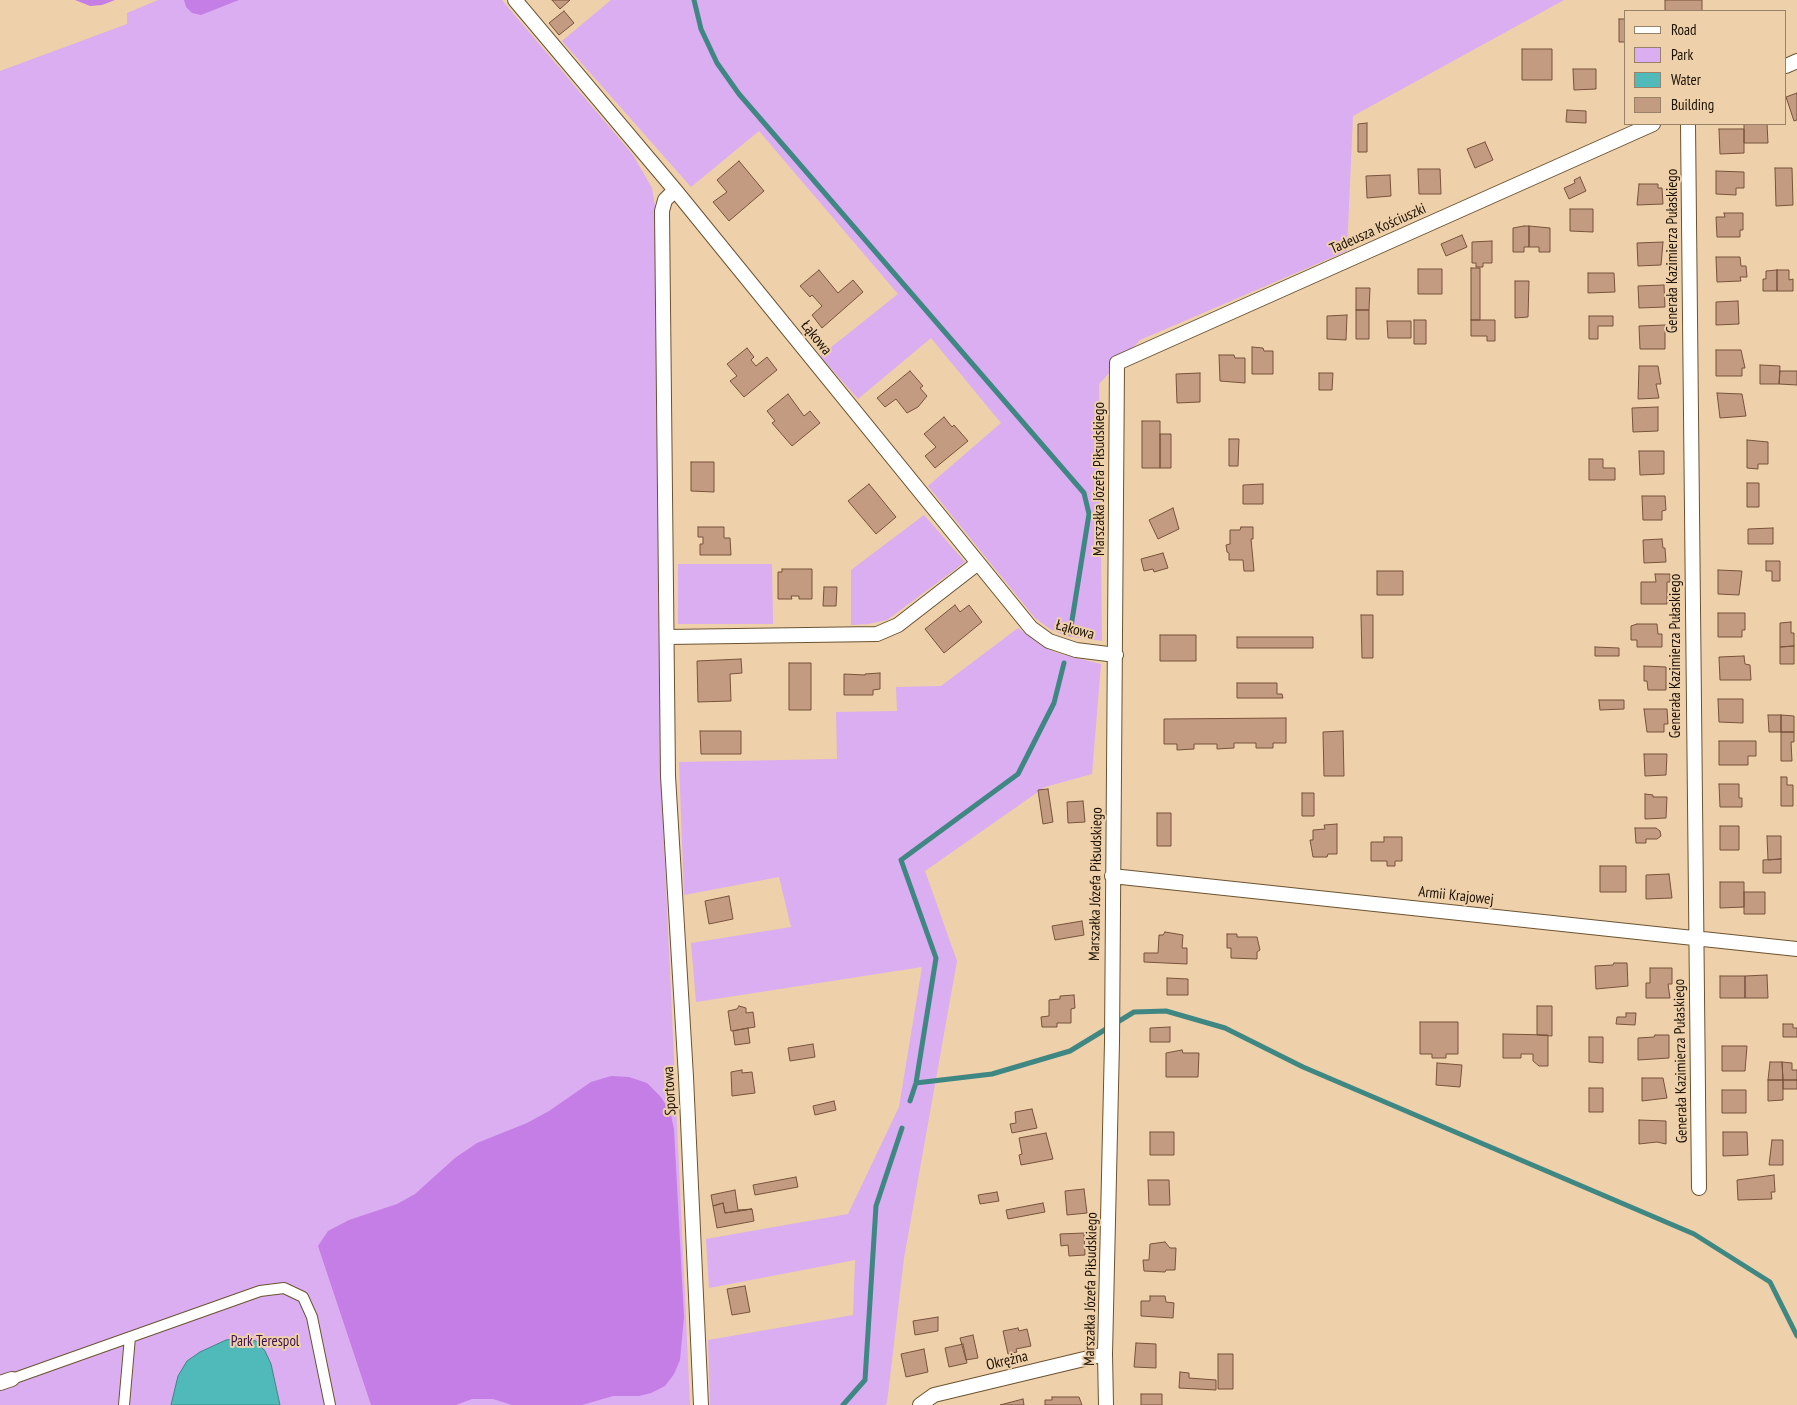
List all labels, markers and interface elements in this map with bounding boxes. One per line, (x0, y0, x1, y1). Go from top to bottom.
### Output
legend (1624, 10, 1787, 125)
text: Road (1671, 20, 1697, 39)
text: Park (1671, 45, 1693, 64)
text: Water (1671, 70, 1701, 89)
text: Building (1671, 95, 1714, 114)
street label: Generała Kazimierza Pułaskiego (1664, 169, 1682, 333)
street label: Tadeusza Kościuszki (1327, 200, 1429, 258)
street label: Łąkowa (797, 317, 835, 359)
street label: Marszałka Józefa Piłsudskiego (1091, 402, 1109, 556)
street label: Generała Kazimierza Pułaskiego (1667, 574, 1685, 738)
street label: Łąkowa (1054, 616, 1096, 644)
street label: Marszałka Józefa Piłsudskiego (1086, 807, 1106, 961)
street label: Armii Krajowej (1417, 883, 1495, 909)
street label: Generała Kazimierza Pułaskiego (1671, 979, 1691, 1143)
street label: Sportowa (660, 1066, 680, 1116)
street label: Marszałka Józefa Piłsudskiego (1081, 1212, 1101, 1366)
park label: Park Terespol (231, 1333, 299, 1351)
street label: Okrężna (984, 1347, 1030, 1375)

